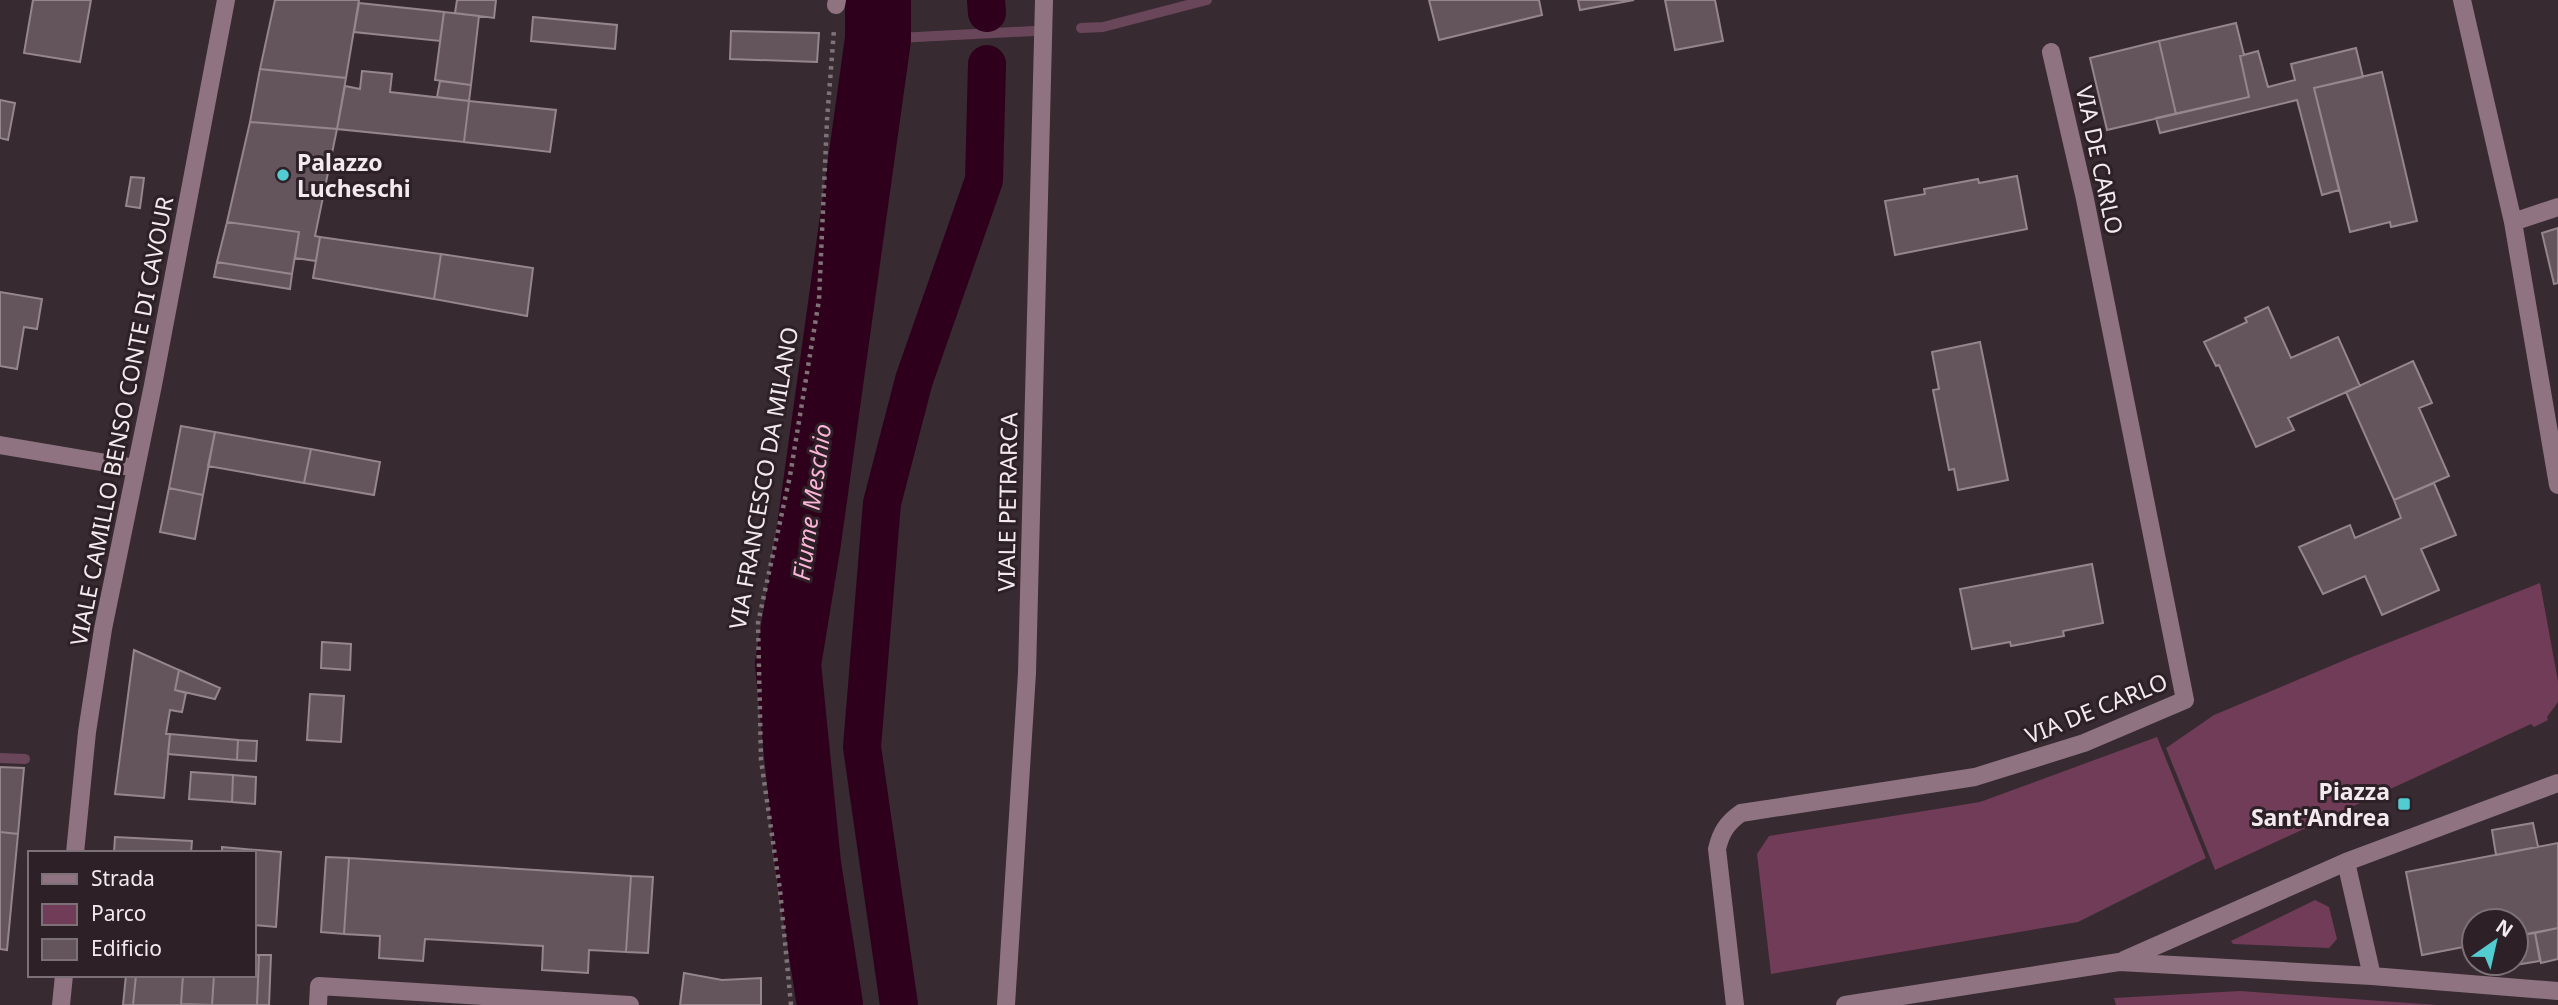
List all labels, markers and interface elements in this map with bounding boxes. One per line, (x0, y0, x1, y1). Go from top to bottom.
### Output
street label: VIA DE CARLO (2069, 83, 2131, 237)
place label: Palazzo Lucheschi (297, 146, 411, 204)
marker: Palazzo Lucheschi (275, 167, 291, 183)
street label: VIALE CAMILLO BENSO CONTE DI CAVOUR (62, 194, 180, 648)
street label: VIA FRANCESCO DA MILANO (721, 324, 805, 632)
street label: VIALE PETRARCA (989, 412, 1025, 592)
water label: Fiume Meschio (784, 422, 838, 582)
street label: VIA DE CARLO (2020, 665, 2172, 751)
place label: Piazza Sant'Andrea (2251, 775, 2390, 833)
marker: Piazza Sant'Andrea (2396, 796, 2412, 812)
legend (28, 851, 256, 977)
text: Strada (91, 864, 155, 892)
text: Parco (91, 899, 147, 927)
north arrow (2460, 907, 2530, 977)
text: N (2491, 913, 2518, 943)
text: Edificio (91, 934, 162, 962)

